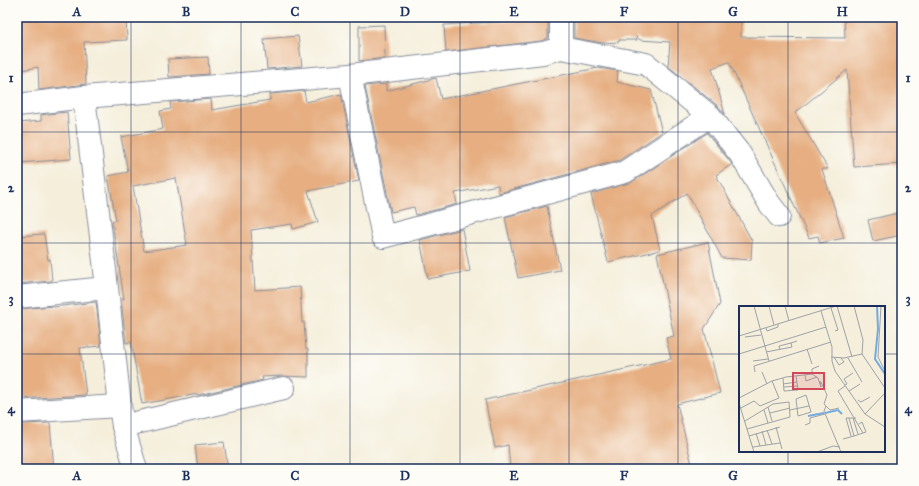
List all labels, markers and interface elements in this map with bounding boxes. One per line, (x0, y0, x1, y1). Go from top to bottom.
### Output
text: A (72, 4, 82, 20)
text: B (182, 4, 191, 20)
text: C (291, 4, 300, 20)
text: D (400, 4, 410, 20)
text: E (509, 4, 519, 20)
text: F (620, 4, 629, 20)
text: G (728, 4, 738, 20)
text: H (836, 4, 848, 20)
text: 1 (8, 70, 14, 86)
text: 1 (905, 70, 911, 86)
text: 2 (8, 180, 15, 196)
text: 2 (905, 180, 912, 196)
text: 3 (8, 291, 14, 307)
text: 3 (905, 291, 911, 307)
inset map (739, 306, 885, 452)
text: 4 (7, 401, 15, 417)
text: 4 (904, 401, 912, 417)
text: A (72, 468, 82, 484)
text: B (182, 468, 191, 484)
text: C (291, 468, 300, 484)
text: D (400, 468, 410, 484)
text: E (509, 468, 519, 484)
text: F (620, 468, 629, 484)
text: G (728, 468, 738, 484)
text: H (836, 468, 848, 484)

